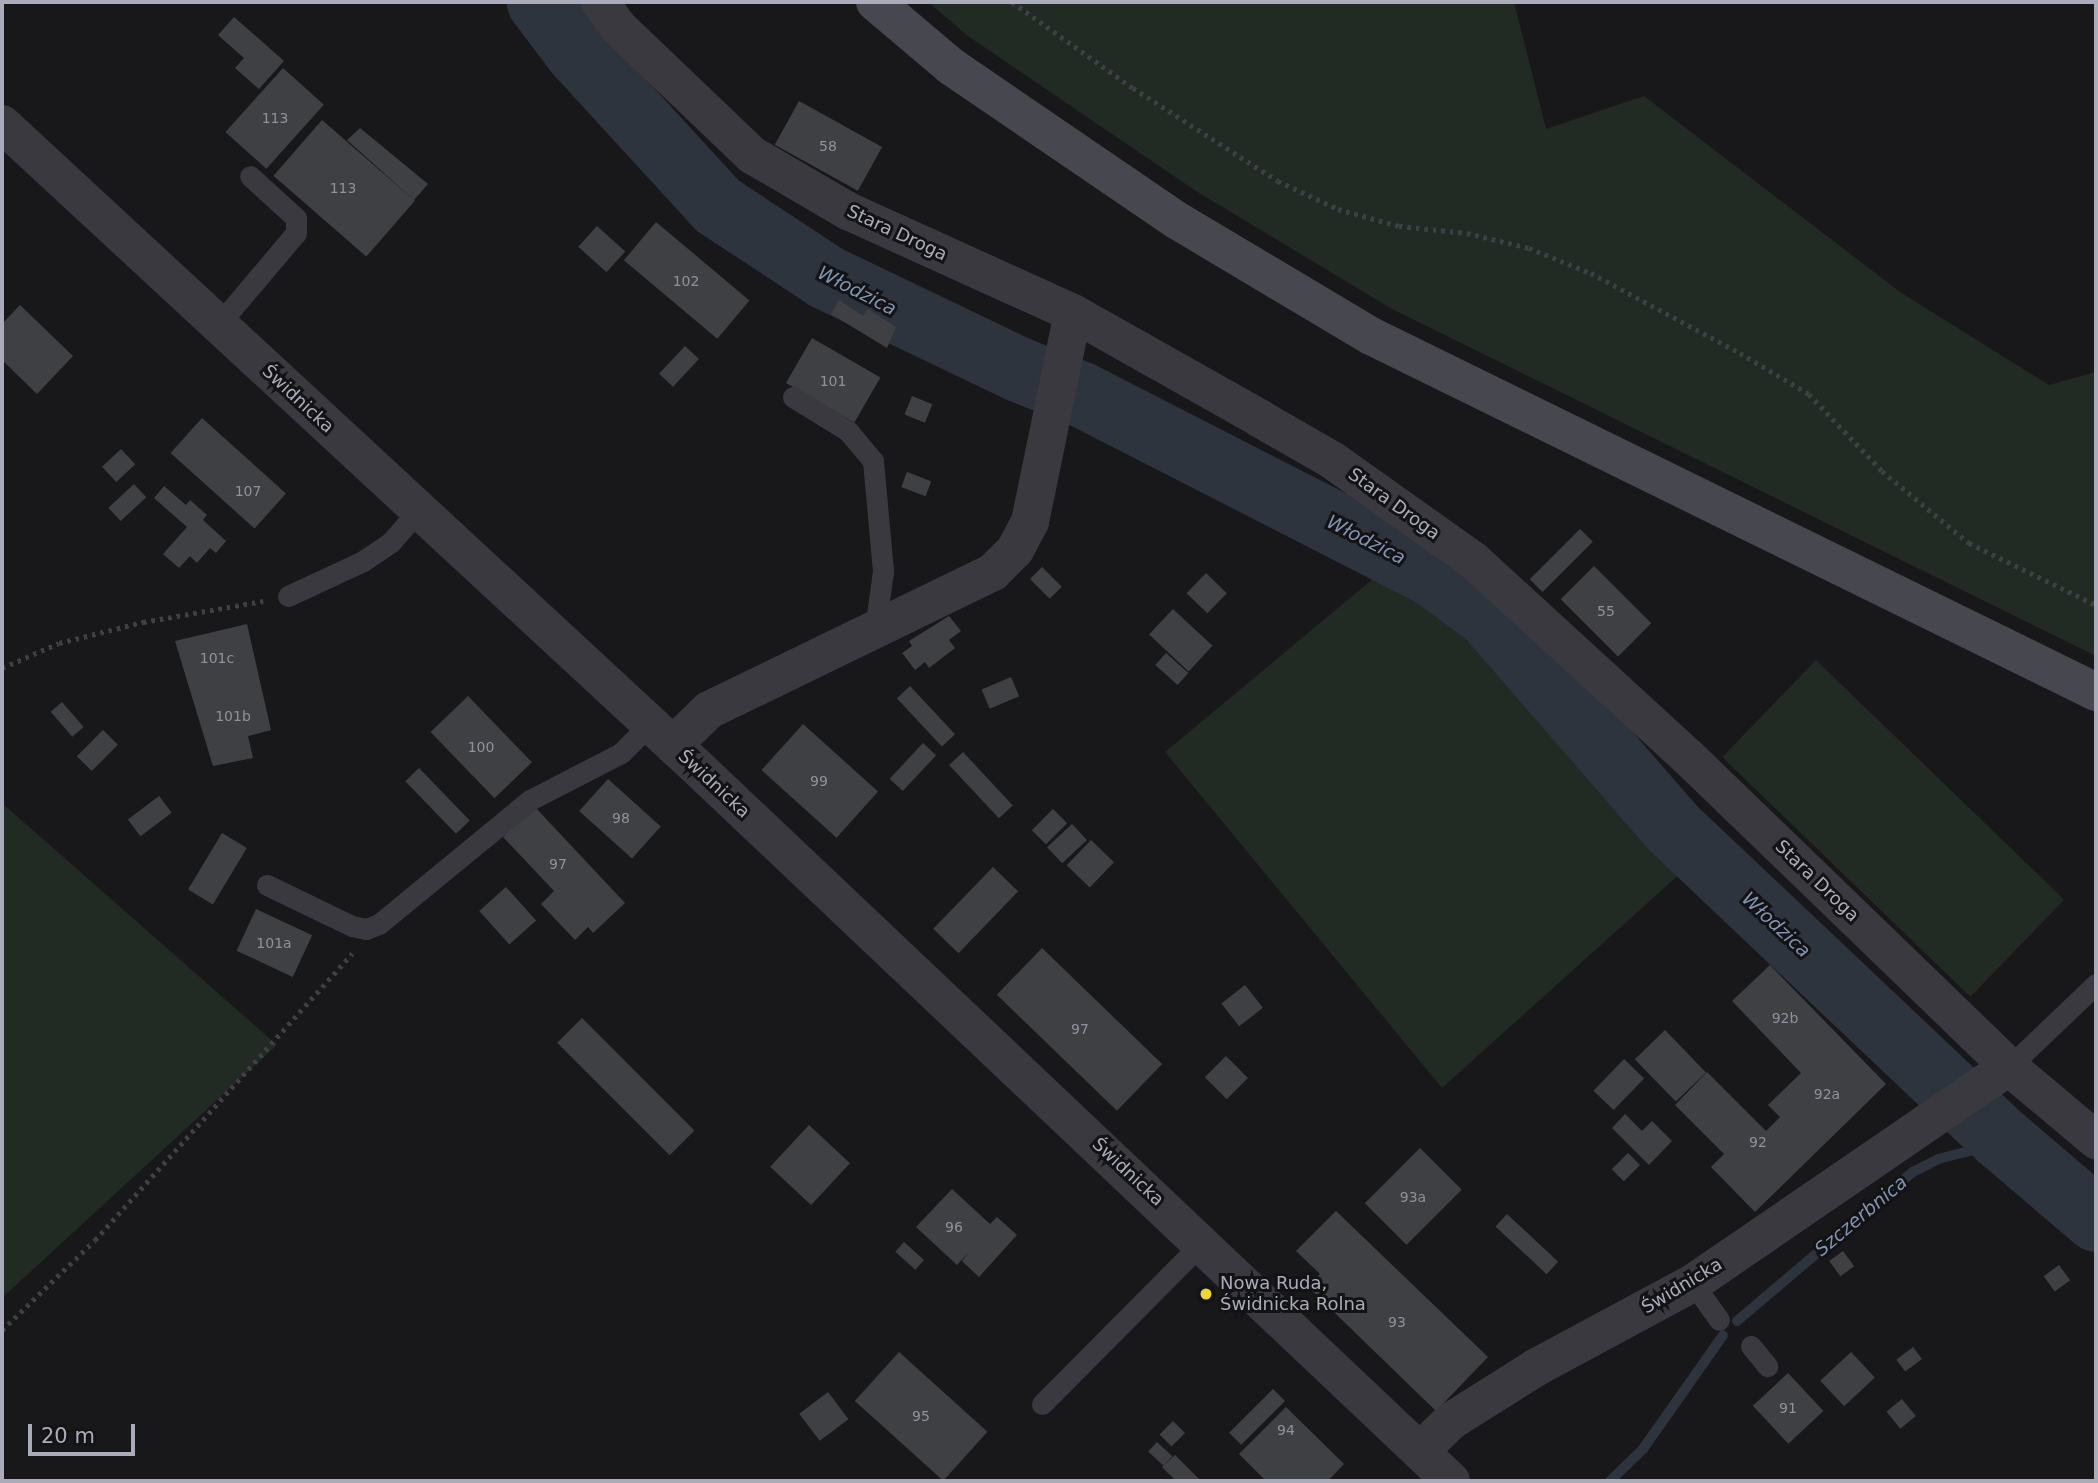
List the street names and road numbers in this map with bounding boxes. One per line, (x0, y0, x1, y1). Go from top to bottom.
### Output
street label: Stara Droga (843, 200, 951, 266)
street label: Świdnicka (258, 360, 338, 438)
street label: Stara Droga (1344, 464, 1444, 544)
street label: Świdnicka (674, 745, 754, 823)
street label: Stara Droga (1771, 836, 1863, 926)
street label: Świdnicka (1088, 1133, 1168, 1211)
street label: Świdnicka (1638, 1254, 1726, 1318)

